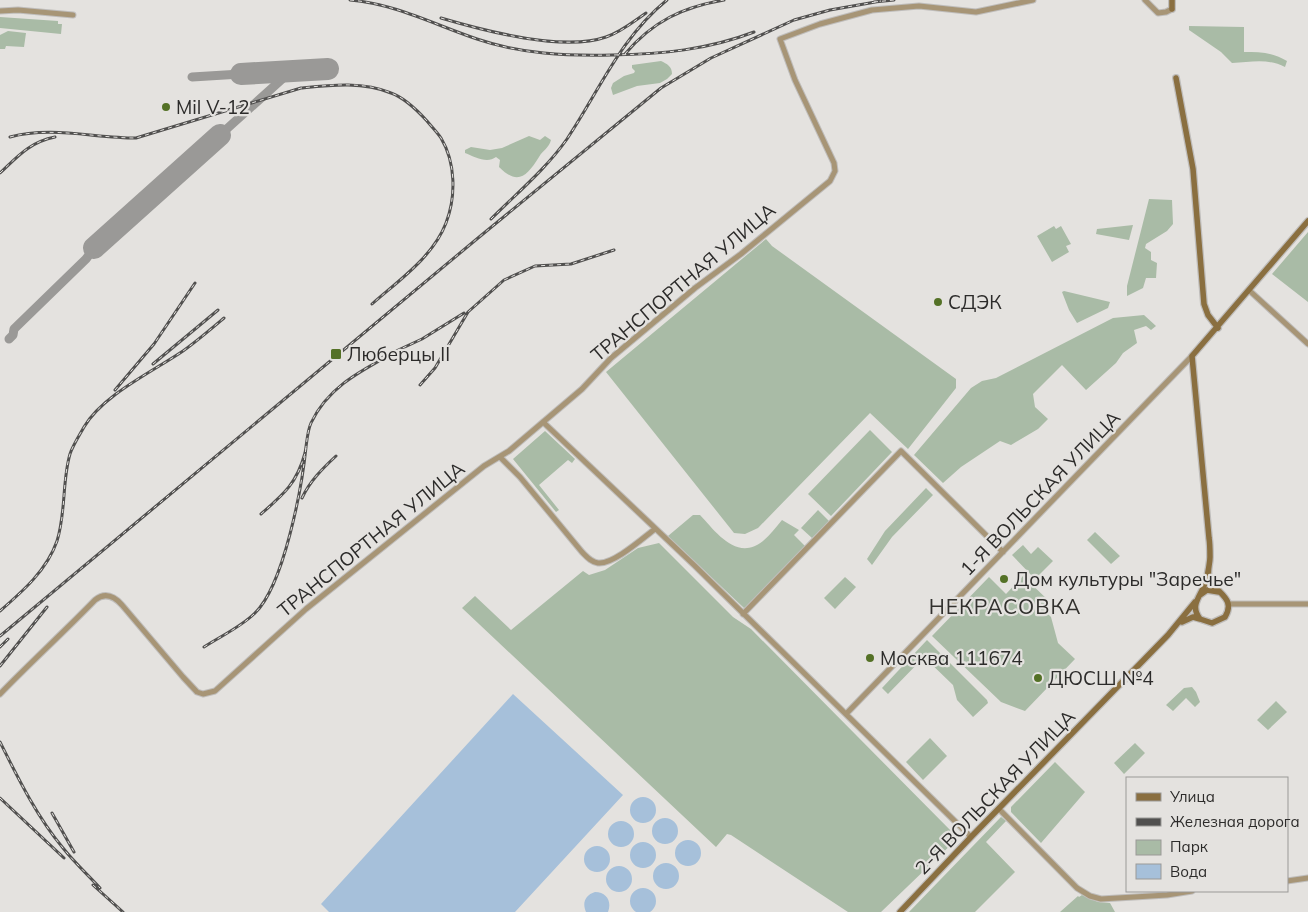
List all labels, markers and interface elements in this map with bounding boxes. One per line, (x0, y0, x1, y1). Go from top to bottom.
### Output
place label: Mil V-12 (176, 95, 250, 119)
marker: Mil V-12 (160, 101, 172, 113)
street label: ТРАНСПОРТНАЯ УЛИЦА (586, 198, 780, 366)
place label: СДЭК (948, 290, 1002, 314)
marker: СДЭК (932, 296, 944, 308)
place label: Люберцы II (347, 342, 450, 366)
marker: Люберцы II (329, 347, 343, 361)
street label: 1-Я ВОЛЬСКАЯ УЛИЦА (955, 405, 1125, 581)
street label: ТРАНСПОРТНАЯ УЛИЦА (273, 456, 469, 622)
place label: Дом культуры "Заречье" (1014, 567, 1241, 591)
marker: Дом культуры "Заречье" (998, 573, 1010, 585)
district label: НЕКРАСОВКА (929, 593, 1081, 619)
place label: Москва 111674 (880, 646, 1023, 670)
marker: Москва 111674 (864, 652, 876, 664)
place label: ДЮСШ №4 (1048, 666, 1154, 690)
marker: ДЮСШ №4 (1032, 672, 1044, 684)
street label: 2-Я ВОЛЬСКАЯ УЛИЦА (910, 704, 1080, 880)
legend (1126, 777, 1288, 892)
text: Улица (1169, 787, 1215, 806)
text: Железная дорога (1170, 812, 1300, 831)
text: Парк (1170, 837, 1209, 856)
text: Вода (1170, 862, 1207, 881)

